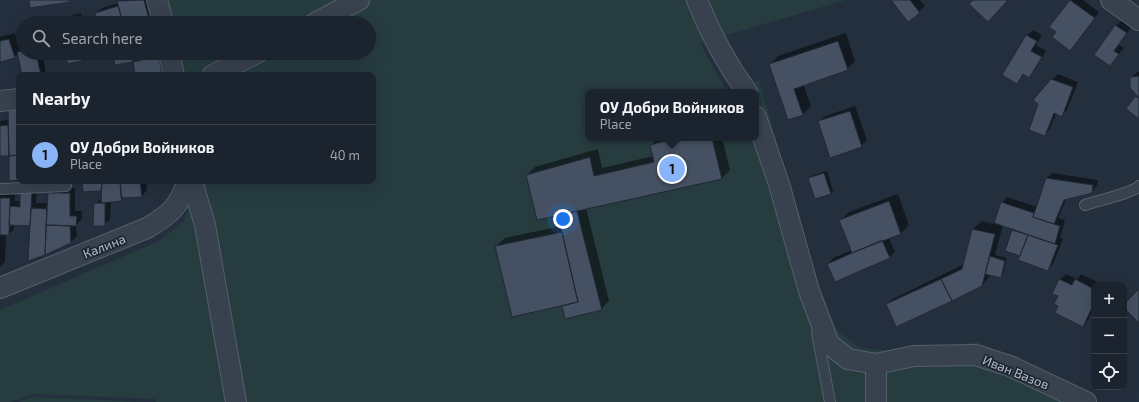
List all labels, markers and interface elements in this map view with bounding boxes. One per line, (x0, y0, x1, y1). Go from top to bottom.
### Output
search box (16, 16, 376, 60)
icon: search (30, 27, 52, 49)
text: Search here (62, 29, 143, 47)
text: Nearby (32, 88, 90, 108)
popup (585, 89, 759, 141)
text: ОУ Добри Войников (600, 98, 744, 116)
text: Place (600, 116, 632, 132)
text: ОУ Добри Войников (70, 138, 214, 156)
text: 1 (42, 147, 48, 163)
text: 40 m (330, 147, 360, 163)
pin: 1 (659, 154, 685, 184)
text: Place (70, 156, 102, 172)
your location (553, 209, 573, 229)
street label: Калина (80, 230, 128, 262)
map controls (1091, 282, 1127, 390)
button: + (1091, 282, 1127, 318)
button: − (1091, 318, 1127, 354)
street label: Иван Вазов (980, 351, 1052, 393)
button: locate (1091, 354, 1127, 390)

